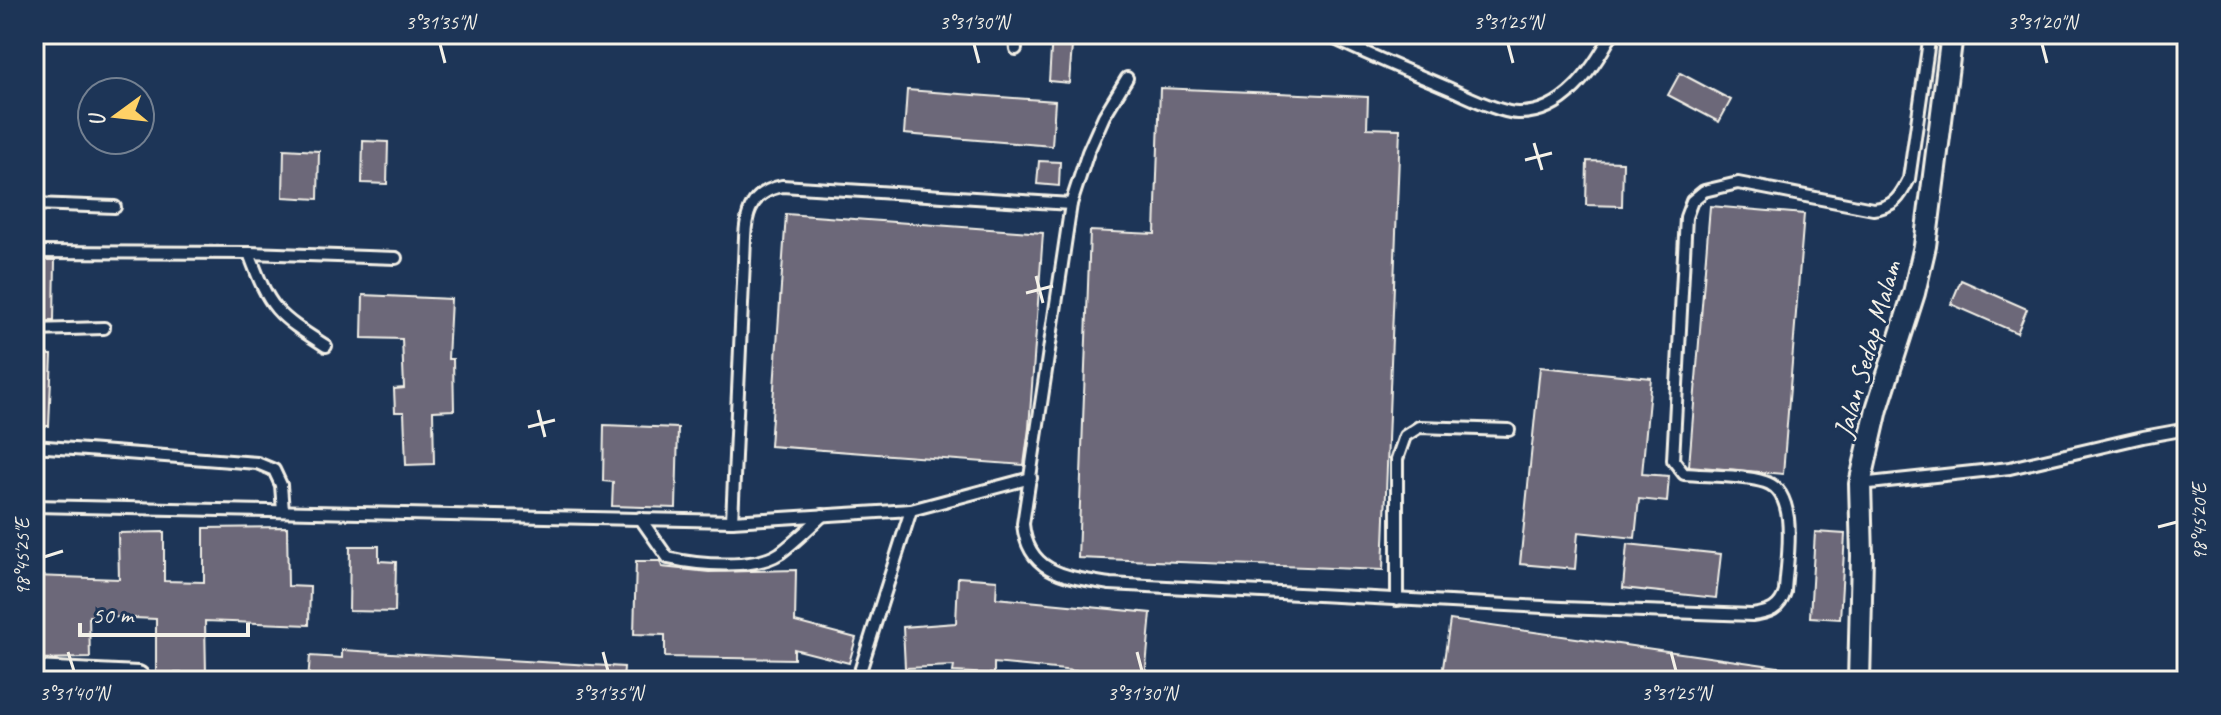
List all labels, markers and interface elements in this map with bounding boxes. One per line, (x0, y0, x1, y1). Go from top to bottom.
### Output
text: 3°31'35"N (405, 10, 478, 35)
text: 3°31'30"N (939, 10, 1012, 35)
text: 3°31'25"N (1473, 10, 1546, 35)
text: 3°31'20"N (2007, 10, 2080, 35)
north arrow (76, 76, 156, 156)
text: U (82, 108, 113, 130)
street label: Jalan Sedap Malam (1824, 255, 1909, 443)
text: 98°45'20"E (2187, 481, 2212, 561)
text: 98°45'25"E (10, 516, 35, 596)
scale bar (80, 587, 248, 637)
text: 50 m (92, 600, 135, 630)
text: 3°31'40"N (39, 681, 112, 706)
text: 3°31'35"N (573, 681, 646, 706)
text: 3°31'30"N (1107, 681, 1180, 706)
text: 3°31'25"N (1641, 681, 1714, 706)

